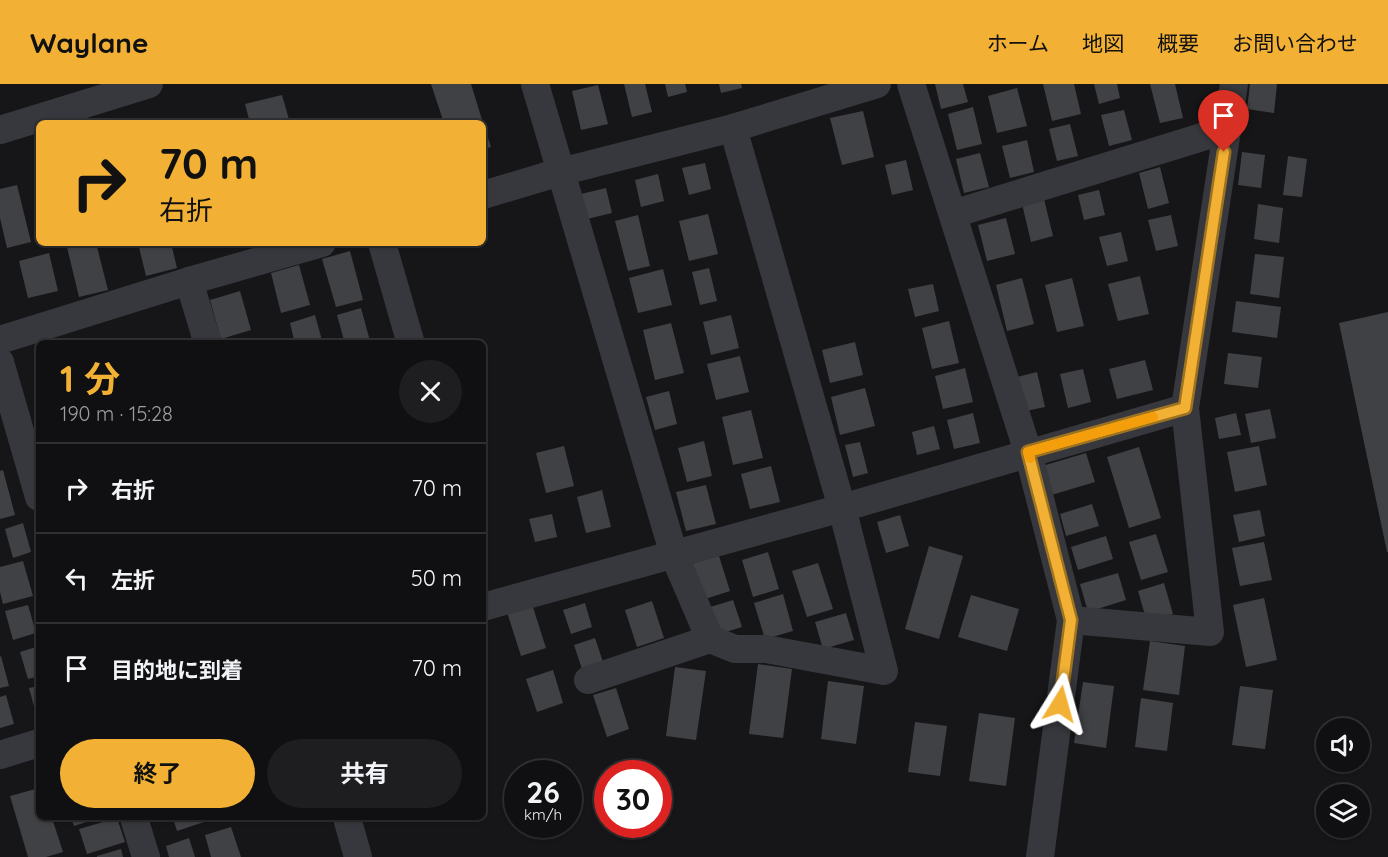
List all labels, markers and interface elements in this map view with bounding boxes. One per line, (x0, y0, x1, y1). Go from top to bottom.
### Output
text: Waylane (30, 25, 149, 60)
text: ホーム (987, 30, 1049, 56)
text: 地図 (1082, 30, 1124, 56)
text: 概要 (1157, 30, 1199, 56)
text: お問い合わせ (1232, 30, 1358, 56)
pin (1198, 90, 1249, 152)
icon: arrive (1207, 99, 1240, 132)
text: 70 m (159, 137, 258, 190)
icon: right (60, 144, 138, 222)
text: 右折 (159, 193, 213, 227)
text: 1 分 (60, 356, 120, 401)
button: close (399, 360, 462, 423)
text: 190 m · 15:28 (60, 401, 173, 426)
icon: right (60, 472, 93, 505)
text: 70 m (412, 474, 462, 502)
text: 右折 (111, 476, 155, 504)
icon: left (60, 562, 93, 595)
text: 50 m (411, 564, 462, 592)
text: 左折 (111, 566, 155, 594)
icon: arrive (60, 652, 93, 685)
text: 70 m (412, 654, 462, 682)
text: 目的地に到着 (111, 656, 243, 684)
position arrow (1028, 672, 1092, 736)
map controls (1316, 718, 1370, 838)
button: sound (1316, 718, 1370, 772)
button: 終了 (60, 739, 255, 808)
button: 共有 (267, 739, 462, 808)
speed limit sign: 30 (594, 760, 672, 838)
text: 26 (526, 773, 560, 811)
button: layers (1316, 784, 1370, 838)
text: km/h (524, 805, 562, 824)

